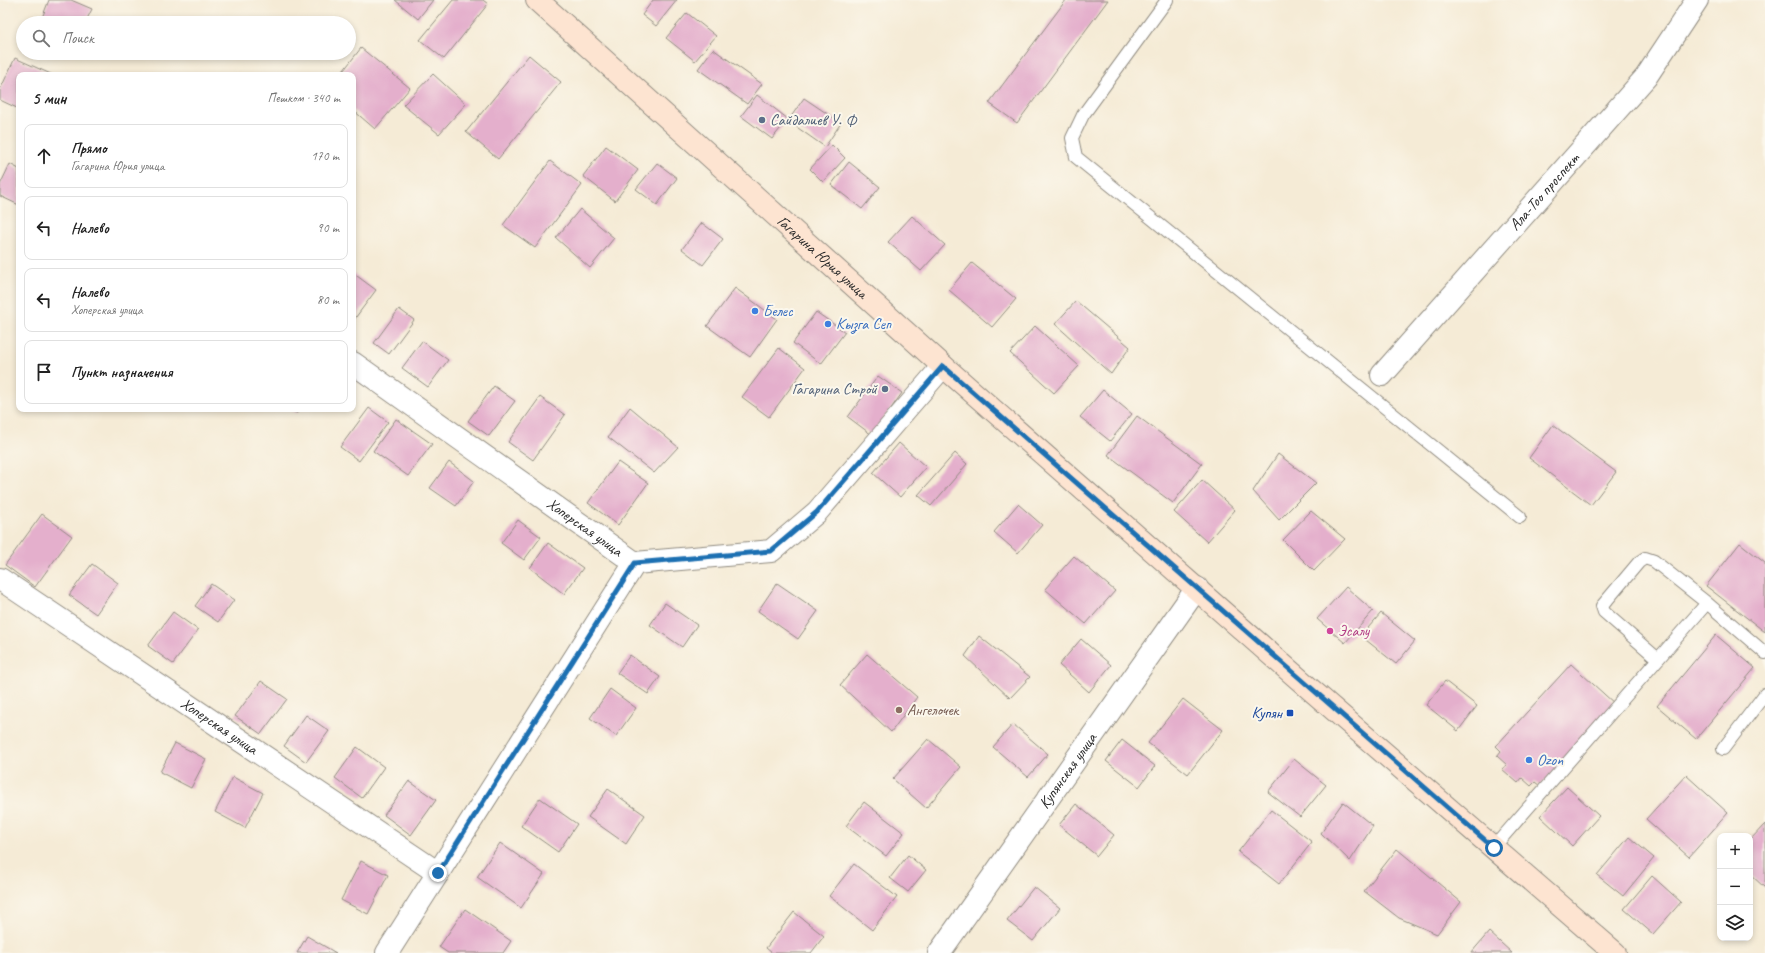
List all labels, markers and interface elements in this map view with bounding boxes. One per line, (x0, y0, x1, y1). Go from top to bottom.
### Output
search box (16, 16, 356, 60)
icon: search (30, 27, 52, 49)
text: Поиск (62, 29, 94, 48)
text: 5 мин (32, 88, 66, 109)
text: Пешком · 340 m (267, 90, 340, 106)
place label: Сайдалиев У. Ф (770, 110, 857, 130)
marker: Сайдалиев У. Ф (757, 115, 767, 125)
text: Прямо (71, 139, 107, 158)
icon: ahead (33, 145, 55, 167)
text: 170 m (311, 148, 339, 164)
street label: Ала-Тоо проспект (1505, 148, 1585, 235)
text: Гагарина Юрия улица (71, 158, 164, 174)
street label: Гагарина Юрия улица (773, 211, 873, 304)
icon: left (33, 217, 55, 239)
text: Налево (71, 219, 109, 238)
text: 90 m (317, 220, 339, 236)
text: Налево (71, 283, 109, 302)
icon: left (33, 289, 55, 311)
text: 80 m (317, 292, 339, 308)
place label: Белес (763, 301, 794, 321)
text: Хоперская улица (71, 302, 143, 318)
marker: Белес (750, 306, 760, 316)
place label: Кызга Сеп (836, 314, 892, 334)
marker: Кызга Сеп (823, 319, 833, 329)
icon: arrive (33, 361, 55, 383)
text: Пункт назначения (71, 363, 173, 382)
place label: Гагарина Строй (792, 379, 878, 399)
marker: Гагарина Строй (880, 384, 890, 394)
street label: Хоперская улица (543, 494, 627, 562)
place label: Эсалу (1338, 621, 1371, 641)
marker: Эсалу (1325, 626, 1335, 636)
street label: Хоперская улица (177, 693, 262, 760)
place label: Ангелочек (907, 700, 960, 720)
place label: Купян (1252, 703, 1284, 723)
marker: Ангелочек (894, 705, 904, 715)
marker: Купян (1285, 708, 1295, 718)
street label: Купянская улица (1034, 728, 1102, 813)
place label: Ozon (1537, 750, 1564, 770)
marker: Ozon (1524, 755, 1534, 765)
map controls (1717, 833, 1753, 941)
button: + (1717, 833, 1753, 869)
route start (1485, 839, 1503, 857)
route end (429, 864, 447, 882)
button: − (1717, 869, 1753, 905)
button: layers (1717, 905, 1753, 941)

